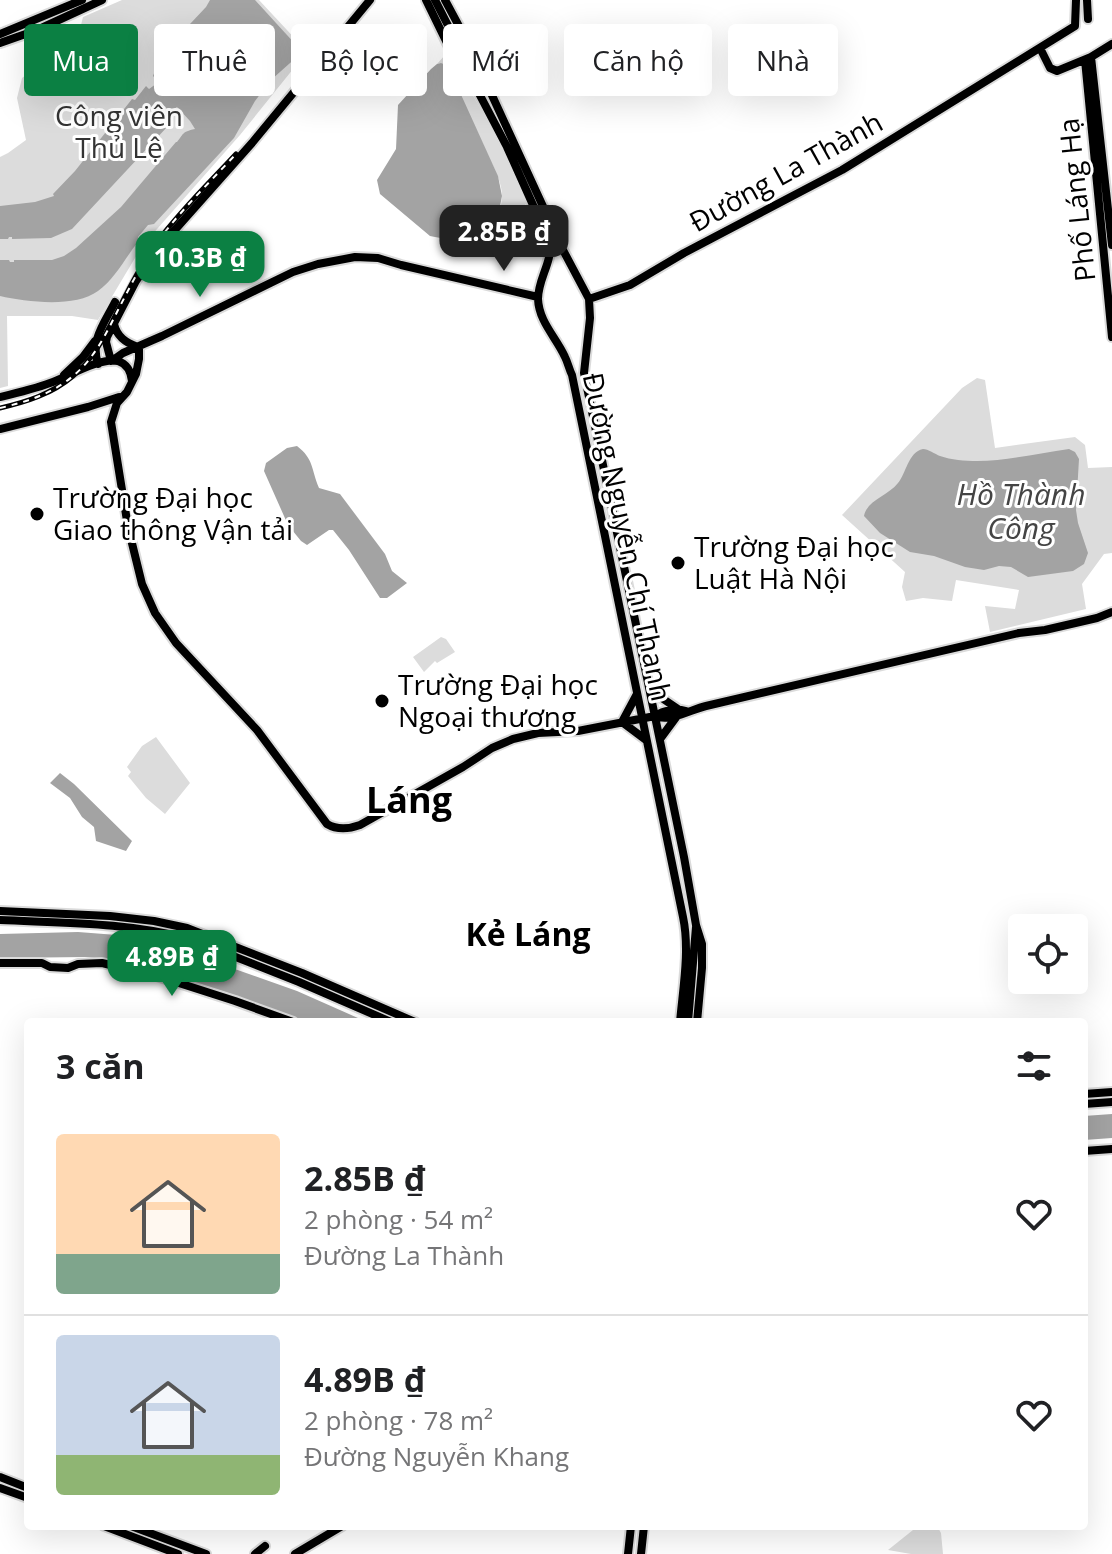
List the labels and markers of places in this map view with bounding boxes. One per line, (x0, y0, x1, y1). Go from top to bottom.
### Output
pin: 2.85B ₫ (430, 205, 578, 273)
pin: 10.3B ₫ (126, 231, 274, 299)
place label: Trường Đại học Giao thông Vận tải (53, 478, 293, 548)
marker: Trường Đại học Giao thông Vận tải (28, 505, 46, 523)
place label: Trường Đại học Luật Hà Nội (694, 527, 894, 597)
marker: Trường Đại học Luật Hà Nội (669, 554, 687, 572)
place label: Trường Đại học Ngoại thương (398, 665, 598, 735)
marker: Trường Đại học Ngoại thương (373, 692, 391, 710)
pin: 4.89B ₫ (98, 930, 246, 998)

